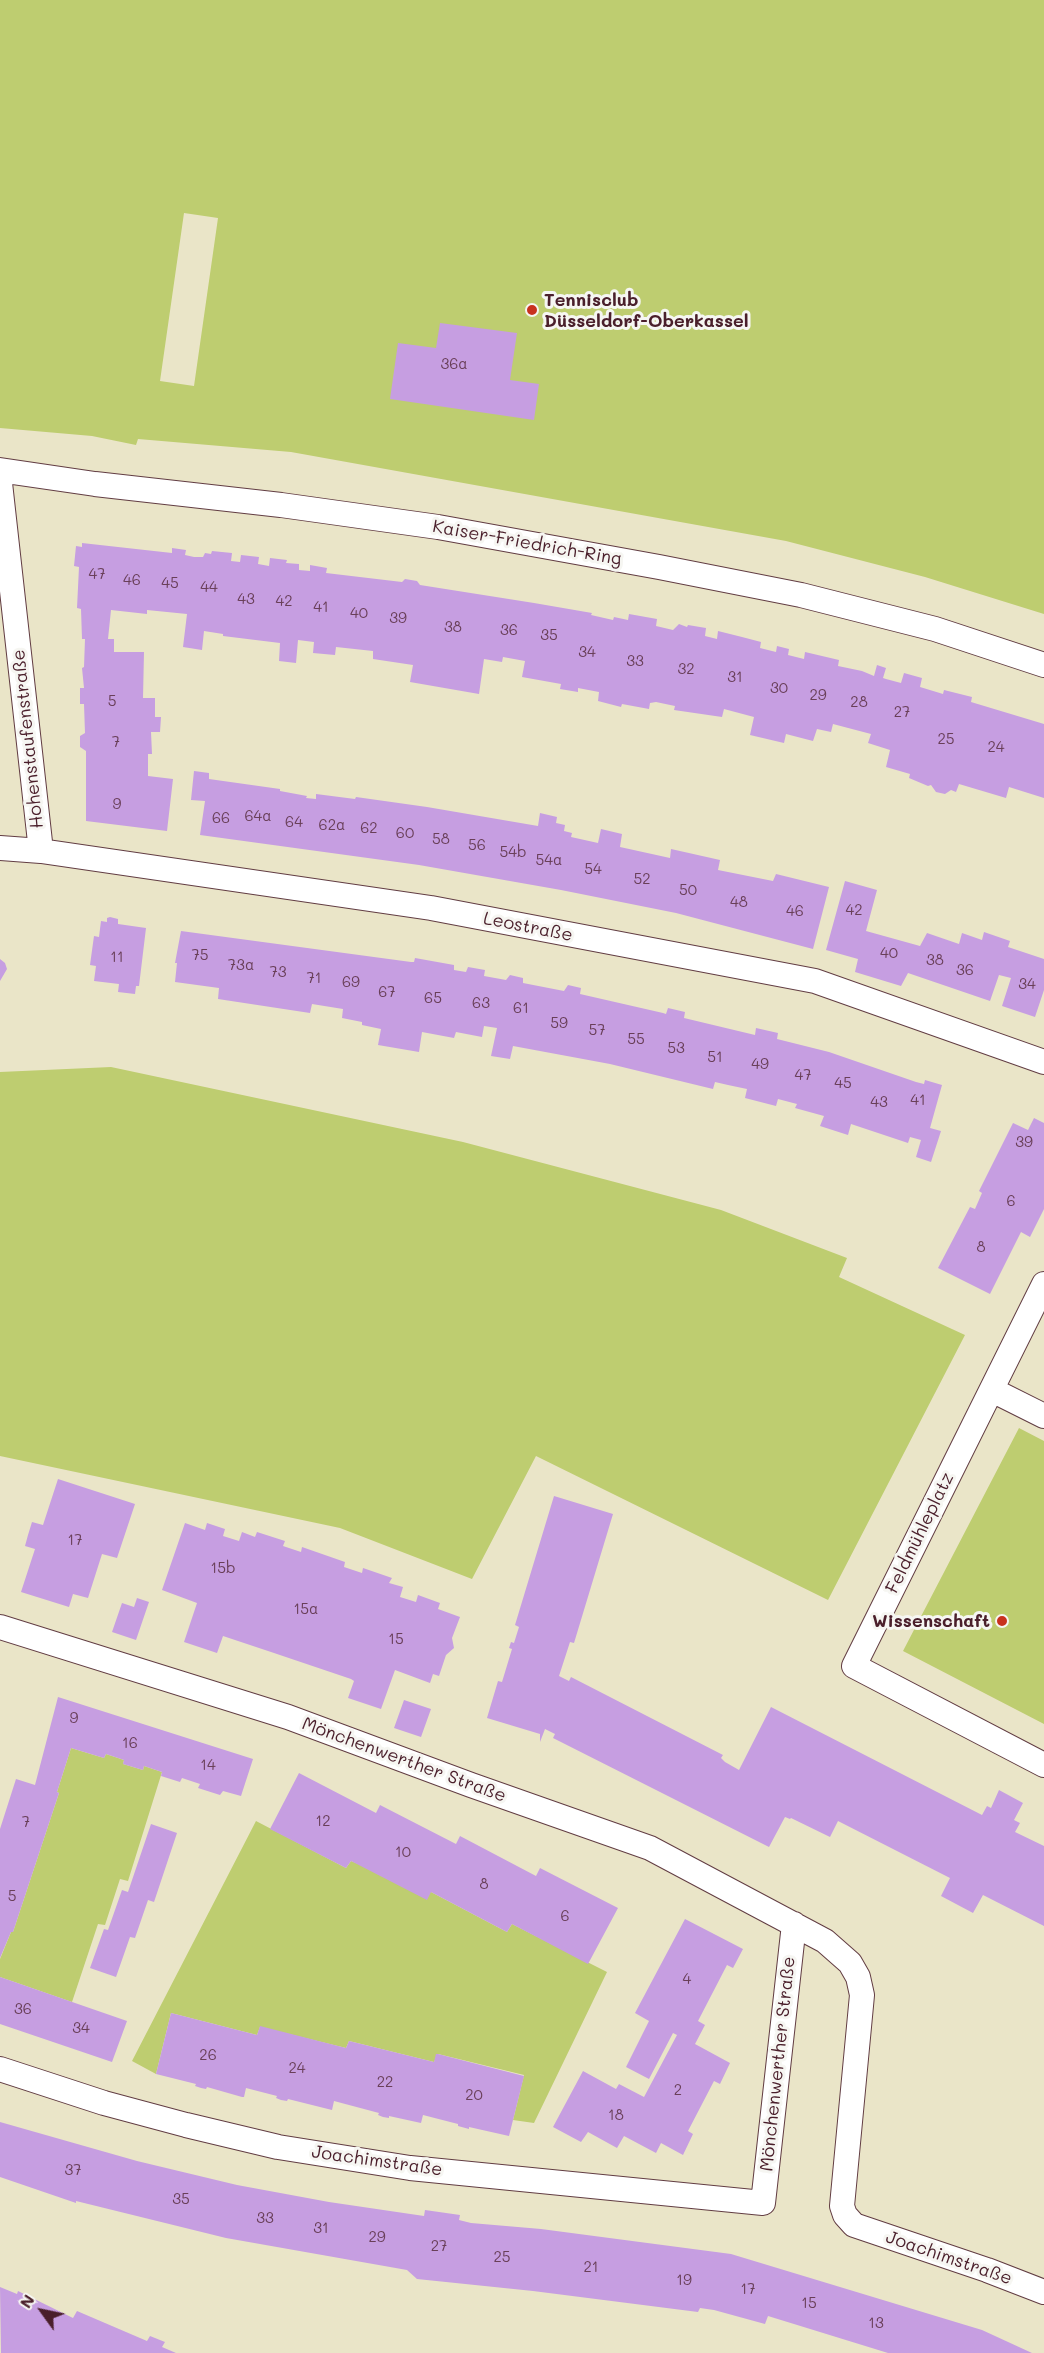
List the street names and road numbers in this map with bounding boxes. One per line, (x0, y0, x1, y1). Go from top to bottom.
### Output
street label: Kaiser-Friedrich-Ring (431, 516, 623, 570)
street label: Hohenstaufenstraße (8, 648, 48, 830)
street label: Leostraße (481, 908, 575, 946)
street label: Feldmühleplatz (881, 1469, 959, 1597)
street label: Mönchenwerther Straße (299, 1713, 509, 1807)
street label: Mönchenwerther Straße (756, 1956, 800, 2172)
street label: Joachimstraße (310, 2141, 444, 2181)
street label: Joachimstraße (883, 2226, 1015, 2290)

